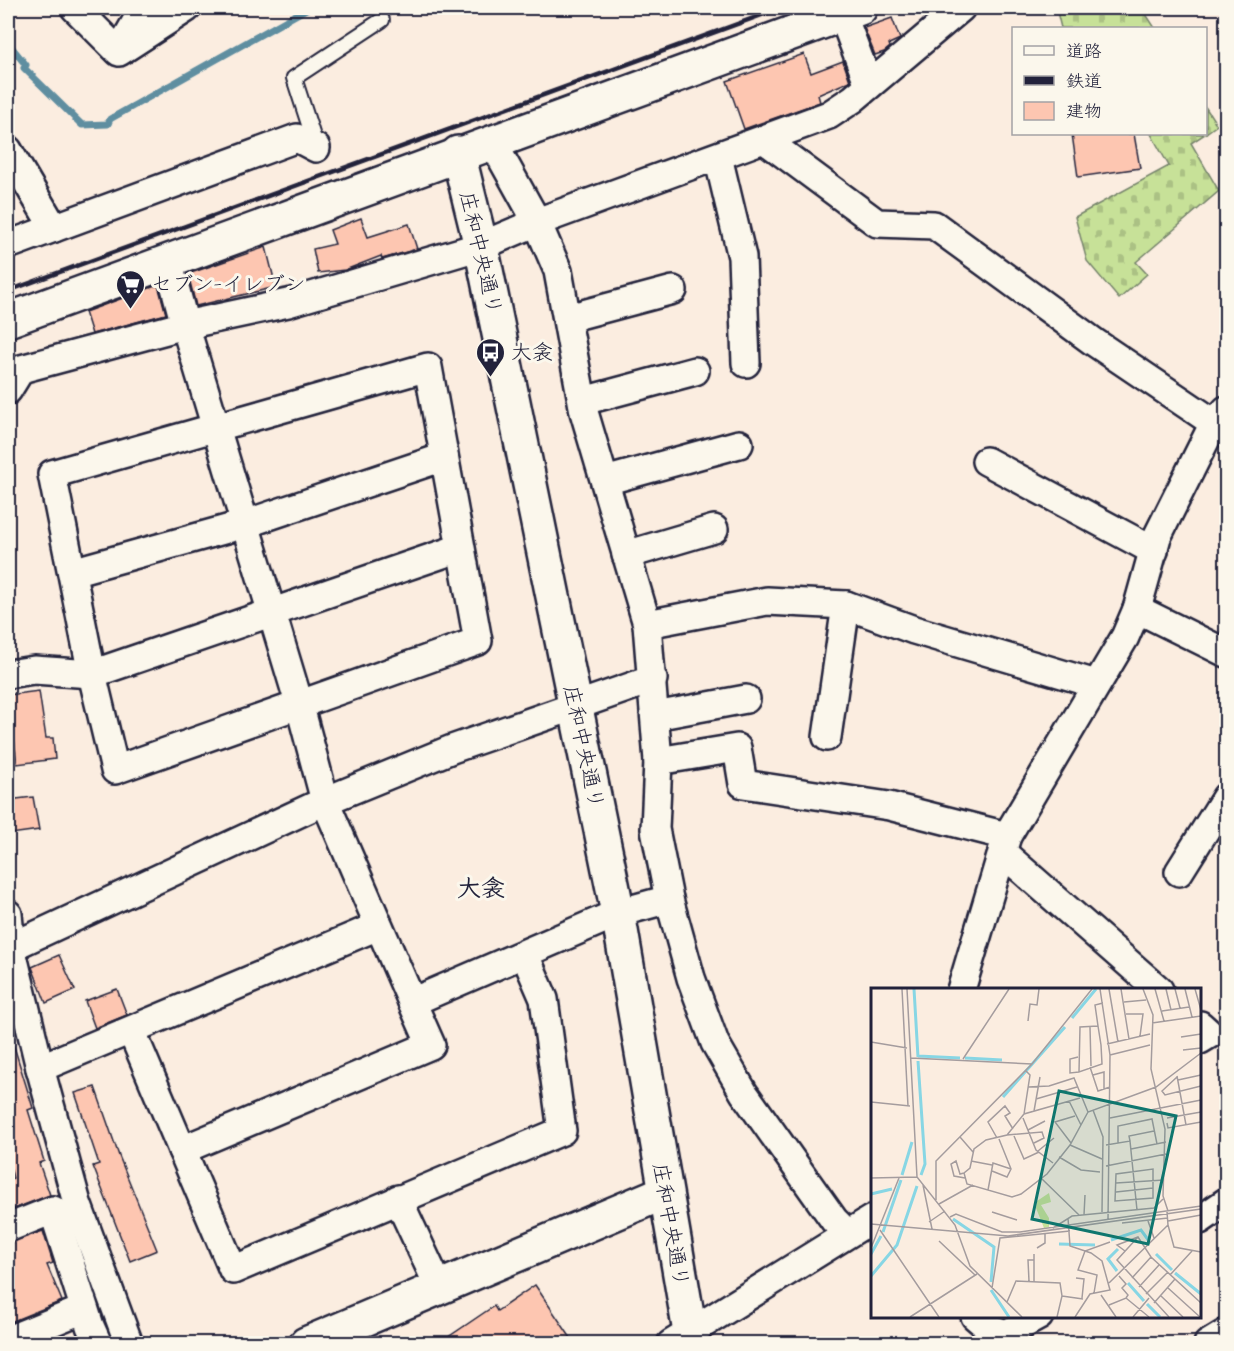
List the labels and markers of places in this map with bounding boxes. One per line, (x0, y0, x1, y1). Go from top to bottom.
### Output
supermarket icon: セブン-イレブン (114, 268, 146, 310)
place label: セブン-イレブン (151, 271, 306, 301)
bus stop icon: 大衾 (474, 336, 506, 378)
place label: 大衾 (511, 339, 553, 369)

